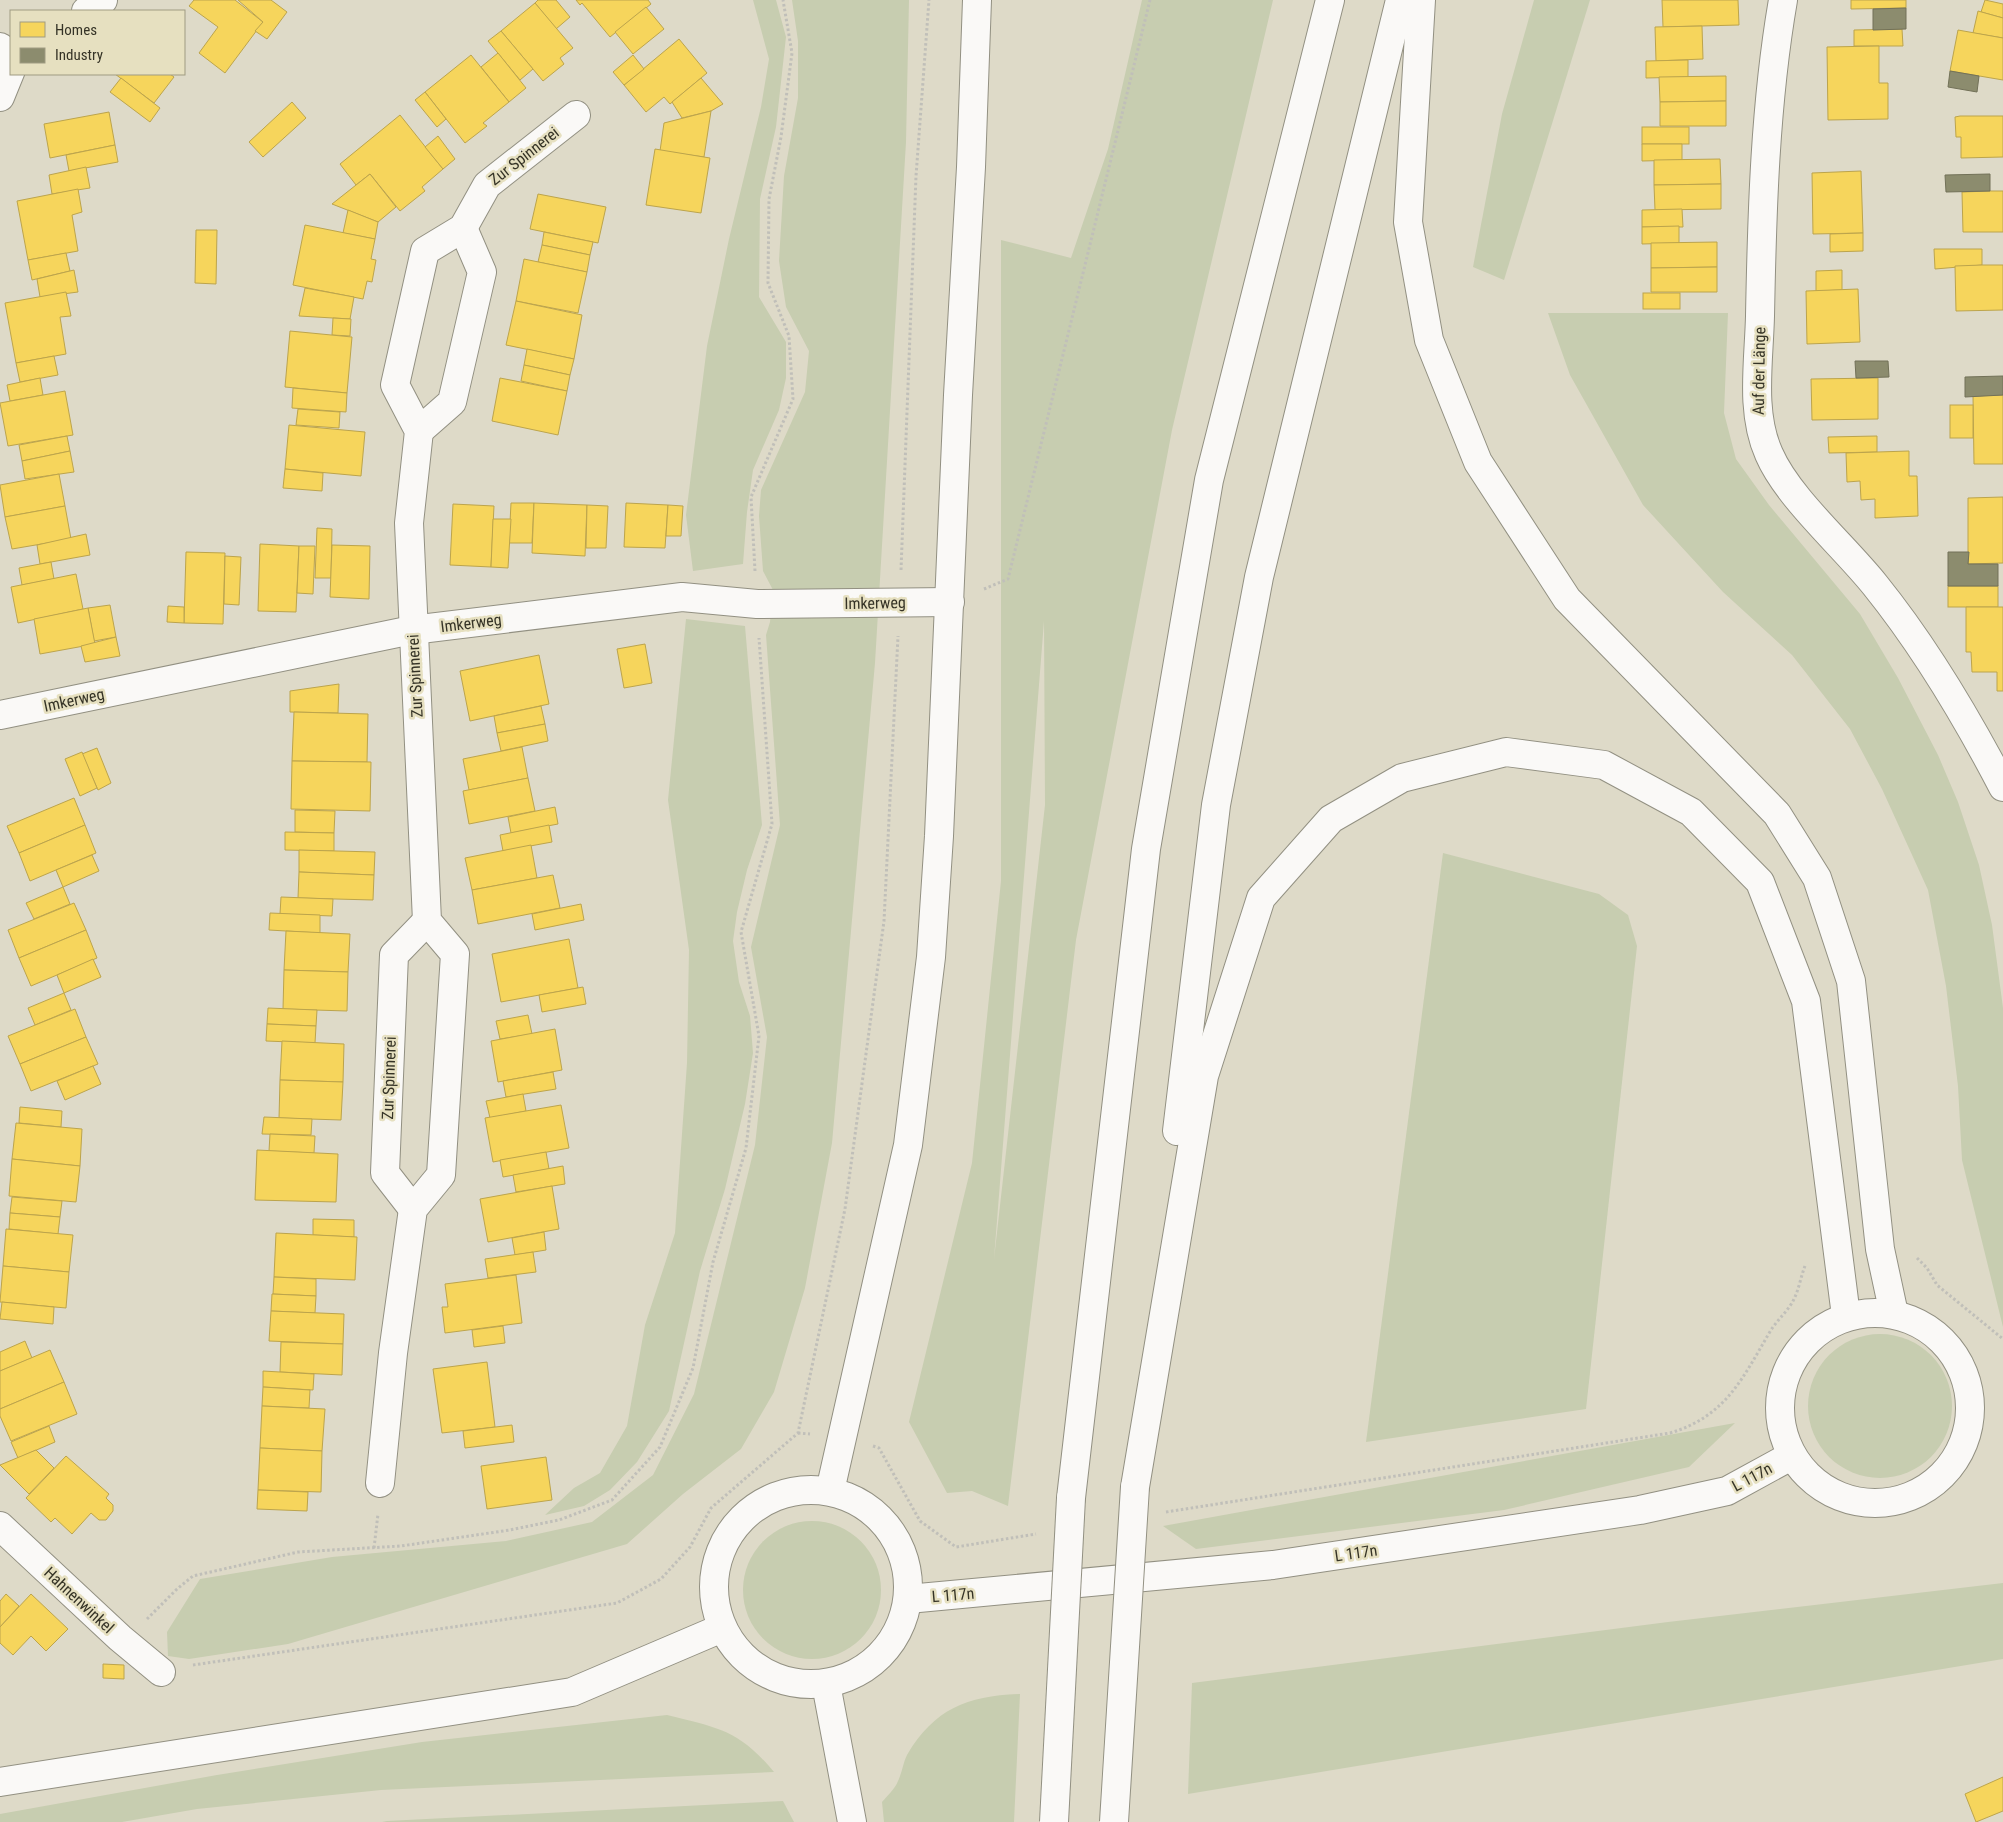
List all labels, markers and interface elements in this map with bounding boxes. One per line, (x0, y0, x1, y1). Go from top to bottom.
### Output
legend (10, 10, 185, 75)
text: Homes (55, 21, 97, 39)
text: Industry (55, 46, 103, 64)
street label: Zur Spinnerei (485, 123, 563, 189)
street label: Auf der Länge (1749, 327, 1769, 415)
street label: Imkerweg (844, 593, 906, 613)
street label: Imkerweg (439, 610, 503, 636)
street label: Zur Spinnerei (403, 634, 427, 718)
street label: Imkerweg (42, 684, 106, 716)
street label: Zur Spinnerei (378, 1036, 400, 1120)
street label: L 117n (1729, 1459, 1775, 1495)
street label: L 117n (1334, 1541, 1378, 1565)
street label: Hahnenwinkel (40, 1563, 118, 1637)
street label: L 117n (931, 1584, 975, 1606)

